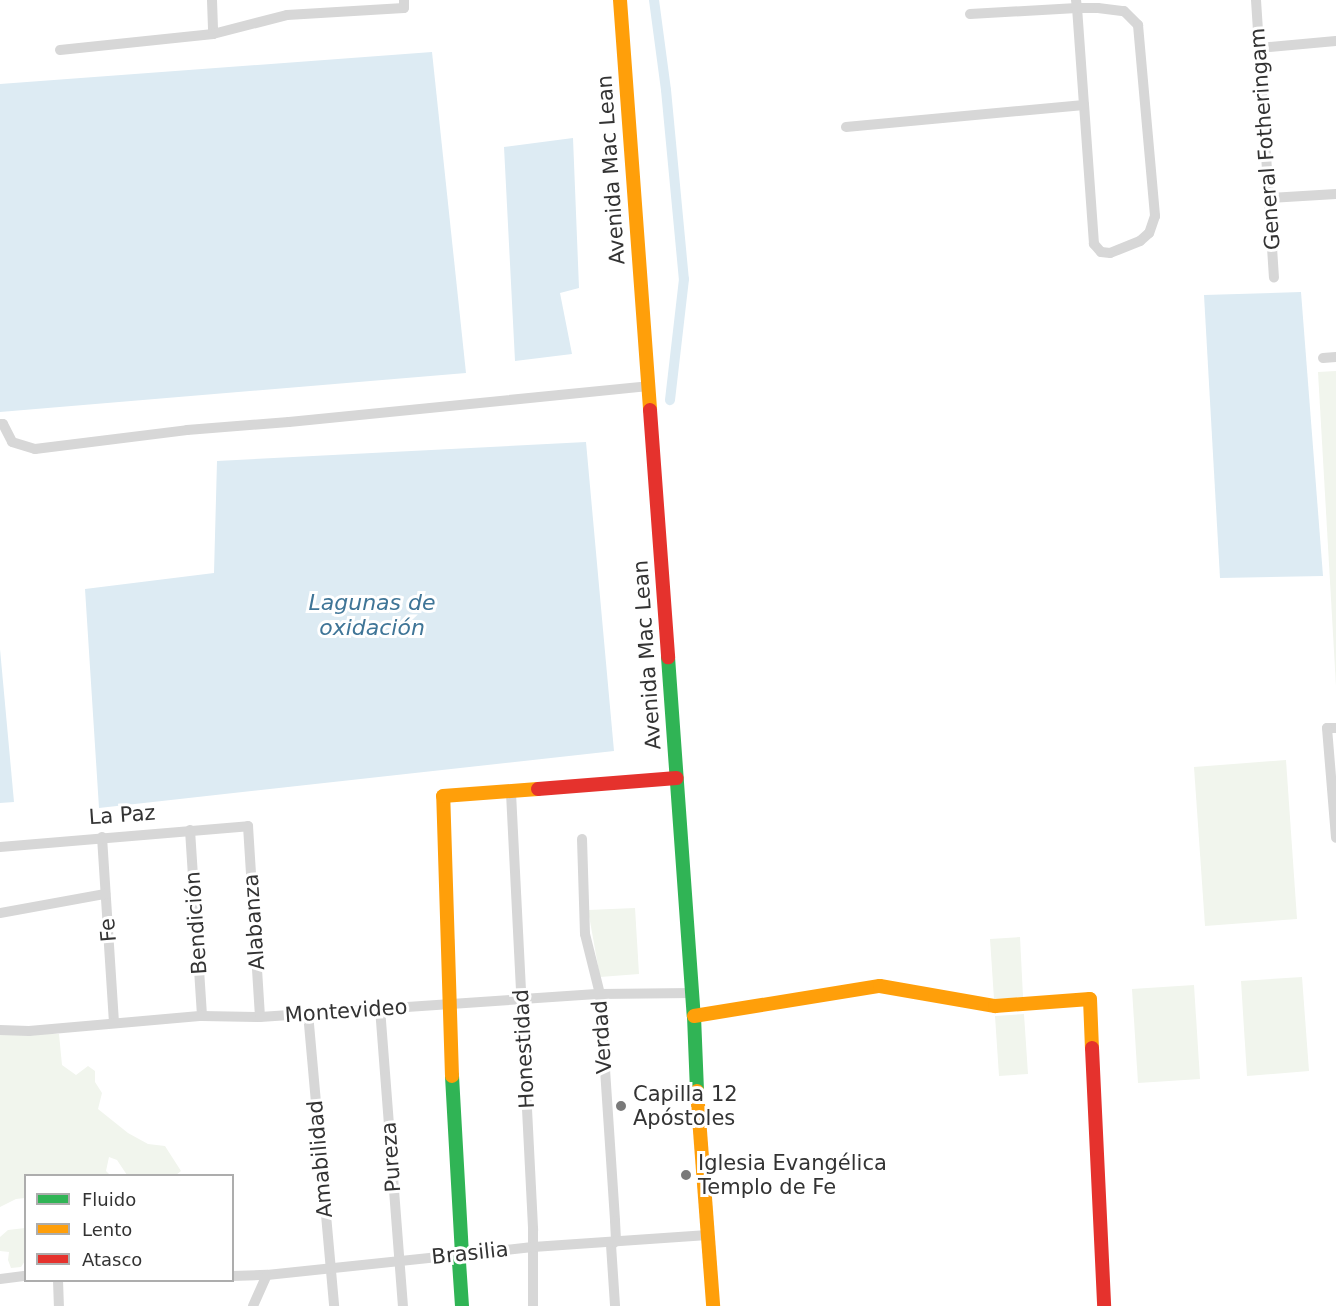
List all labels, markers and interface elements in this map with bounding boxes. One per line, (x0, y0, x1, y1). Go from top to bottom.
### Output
street label: General Fotheringam (1245, 27, 1285, 251)
street label: Avenida Mac Lean (592, 74, 630, 266)
street label: Avenida Mac Lean (628, 559, 666, 751)
water label: Lagunas de oxidación (308, 589, 436, 640)
street label: La Paz (88, 800, 156, 830)
street label: Bendición (180, 871, 212, 975)
street label: Alabanza (238, 873, 270, 971)
street label: Fe (94, 917, 122, 943)
street label: Honestidad (508, 989, 540, 1109)
street label: Montevideo (284, 994, 408, 1028)
street label: Verdad (587, 999, 617, 1075)
place label: Capilla 12 Apóstoles (633, 1081, 738, 1131)
street label: Amabilidad (302, 1099, 338, 1219)
marker: Capilla 12 Apóstoles (614, 1099, 628, 1113)
street label: Pureza (376, 1121, 406, 1193)
place label: Iglesia Evangélica Templo de Fe (698, 1150, 887, 1200)
marker: Iglesia Evangélica Templo de Fe (679, 1168, 693, 1182)
legend (24, 1174, 234, 1282)
text: Fluido (82, 1189, 136, 1210)
text: Lento (82, 1219, 132, 1240)
street label: Brasilia (430, 1236, 510, 1270)
text: Atasco (82, 1249, 142, 1270)

